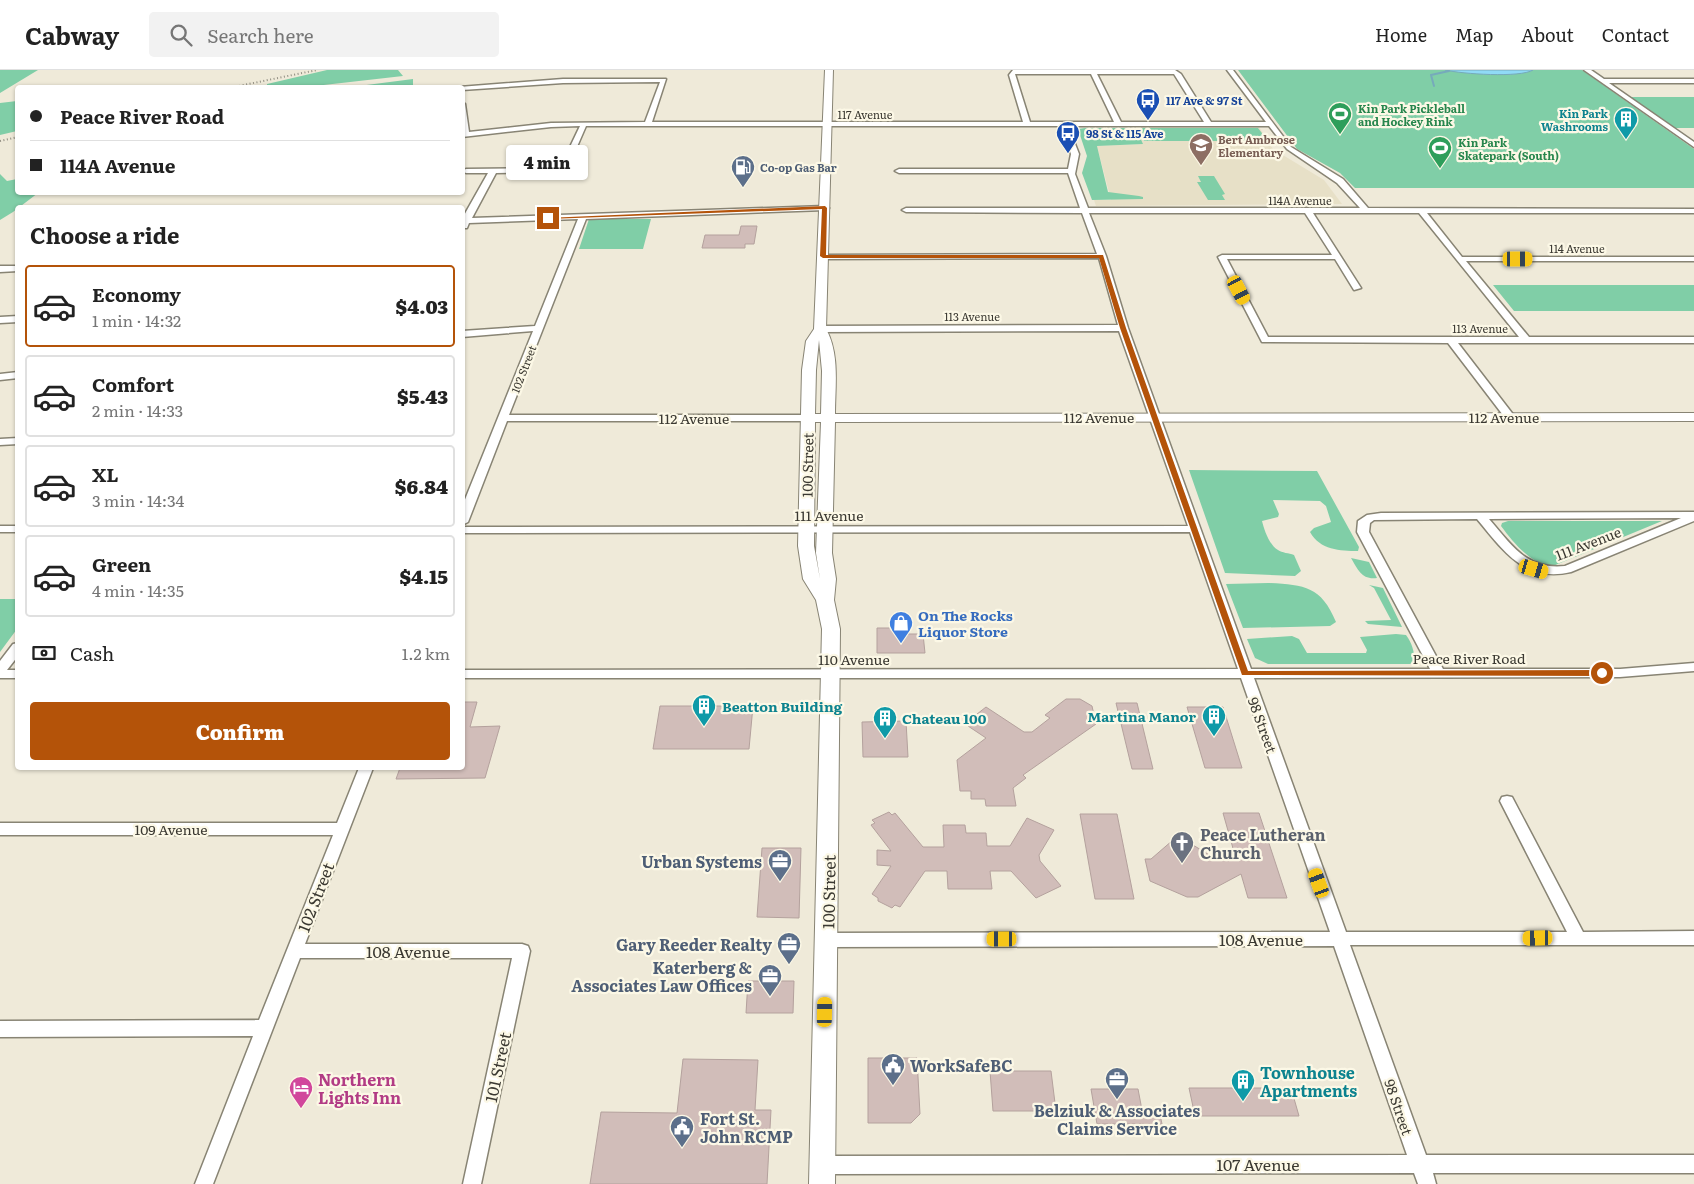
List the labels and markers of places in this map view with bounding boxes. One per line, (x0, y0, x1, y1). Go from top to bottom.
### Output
bus stop icon: 117 Ave & 97 St (1135, 87, 1161, 121)
place label: 117 Ave & 97 St (1166, 92, 1243, 108)
place label: Kin Park Pickleball and Hockey Rink (1358, 100, 1465, 129)
sports icon: Kin Park Pickleball and Hockey Rink (1327, 101, 1353, 135)
place label: Kin Park Washrooms (1541, 105, 1609, 134)
building icon: Kin Park Washrooms (1613, 106, 1639, 140)
bus stop icon: 98 St & 115 Ave (1055, 120, 1081, 154)
place label: 98 St & 115 Ave (1086, 125, 1164, 141)
place label: Bert Ambrose Elementary (1218, 131, 1295, 160)
school or university icon: Bert Ambrose Elementary (1188, 132, 1214, 166)
place label: Kin Park Skatepark (South) (1458, 134, 1559, 163)
sports icon: Kin Park Skatepark (South) (1427, 135, 1453, 169)
fuel station icon: Co-op Gas Bar (730, 154, 756, 188)
place label: Co-op Gas Bar (760, 159, 837, 175)
place label: On The Rocks Liquor Store (918, 605, 1013, 641)
shop icon: On The Rocks Liquor Store (888, 610, 914, 644)
building icon: Beatton Building (691, 693, 717, 727)
place label: Beatton Building (722, 696, 843, 716)
building icon: Martina Manor (1201, 703, 1227, 737)
building icon: Chateau 100 (872, 705, 898, 739)
place label: Martina Manor (1088, 706, 1196, 726)
place label: Chateau 100 (902, 708, 987, 728)
place label: Peace Lutheran Church (1200, 822, 1326, 864)
church icon: Peace Lutheran Church (1169, 830, 1195, 864)
office icon: Urban Systems (767, 848, 793, 882)
place label: Urban Systems (641, 849, 762, 873)
office icon: Gary Reeder Realty (776, 931, 802, 965)
place label: Gary Reeder Realty (616, 932, 772, 956)
place label: Katerberg & Associates Law Offices (571, 955, 752, 997)
office icon: Katerberg & Associates Law Offices (757, 963, 783, 997)
public building icon: WorkSafeBC (880, 1052, 906, 1086)
place label: WorkSafeBC (910, 1053, 1013, 1077)
place label: Townhouse Apartments (1260, 1060, 1357, 1102)
office icon: Belziuk & Associates Claims Service (1104, 1066, 1130, 1100)
place label: Northern Lights Inn (318, 1067, 401, 1109)
building icon: Townhouse Apartments (1230, 1068, 1256, 1102)
hotel icon: Northern Lights Inn (288, 1075, 314, 1109)
place label: Belziuk & Associates Claims Service (1034, 1098, 1200, 1140)
place label: Fort St. John RCMP (700, 1106, 793, 1148)
public building icon: Fort St. John RCMP (669, 1114, 695, 1148)

